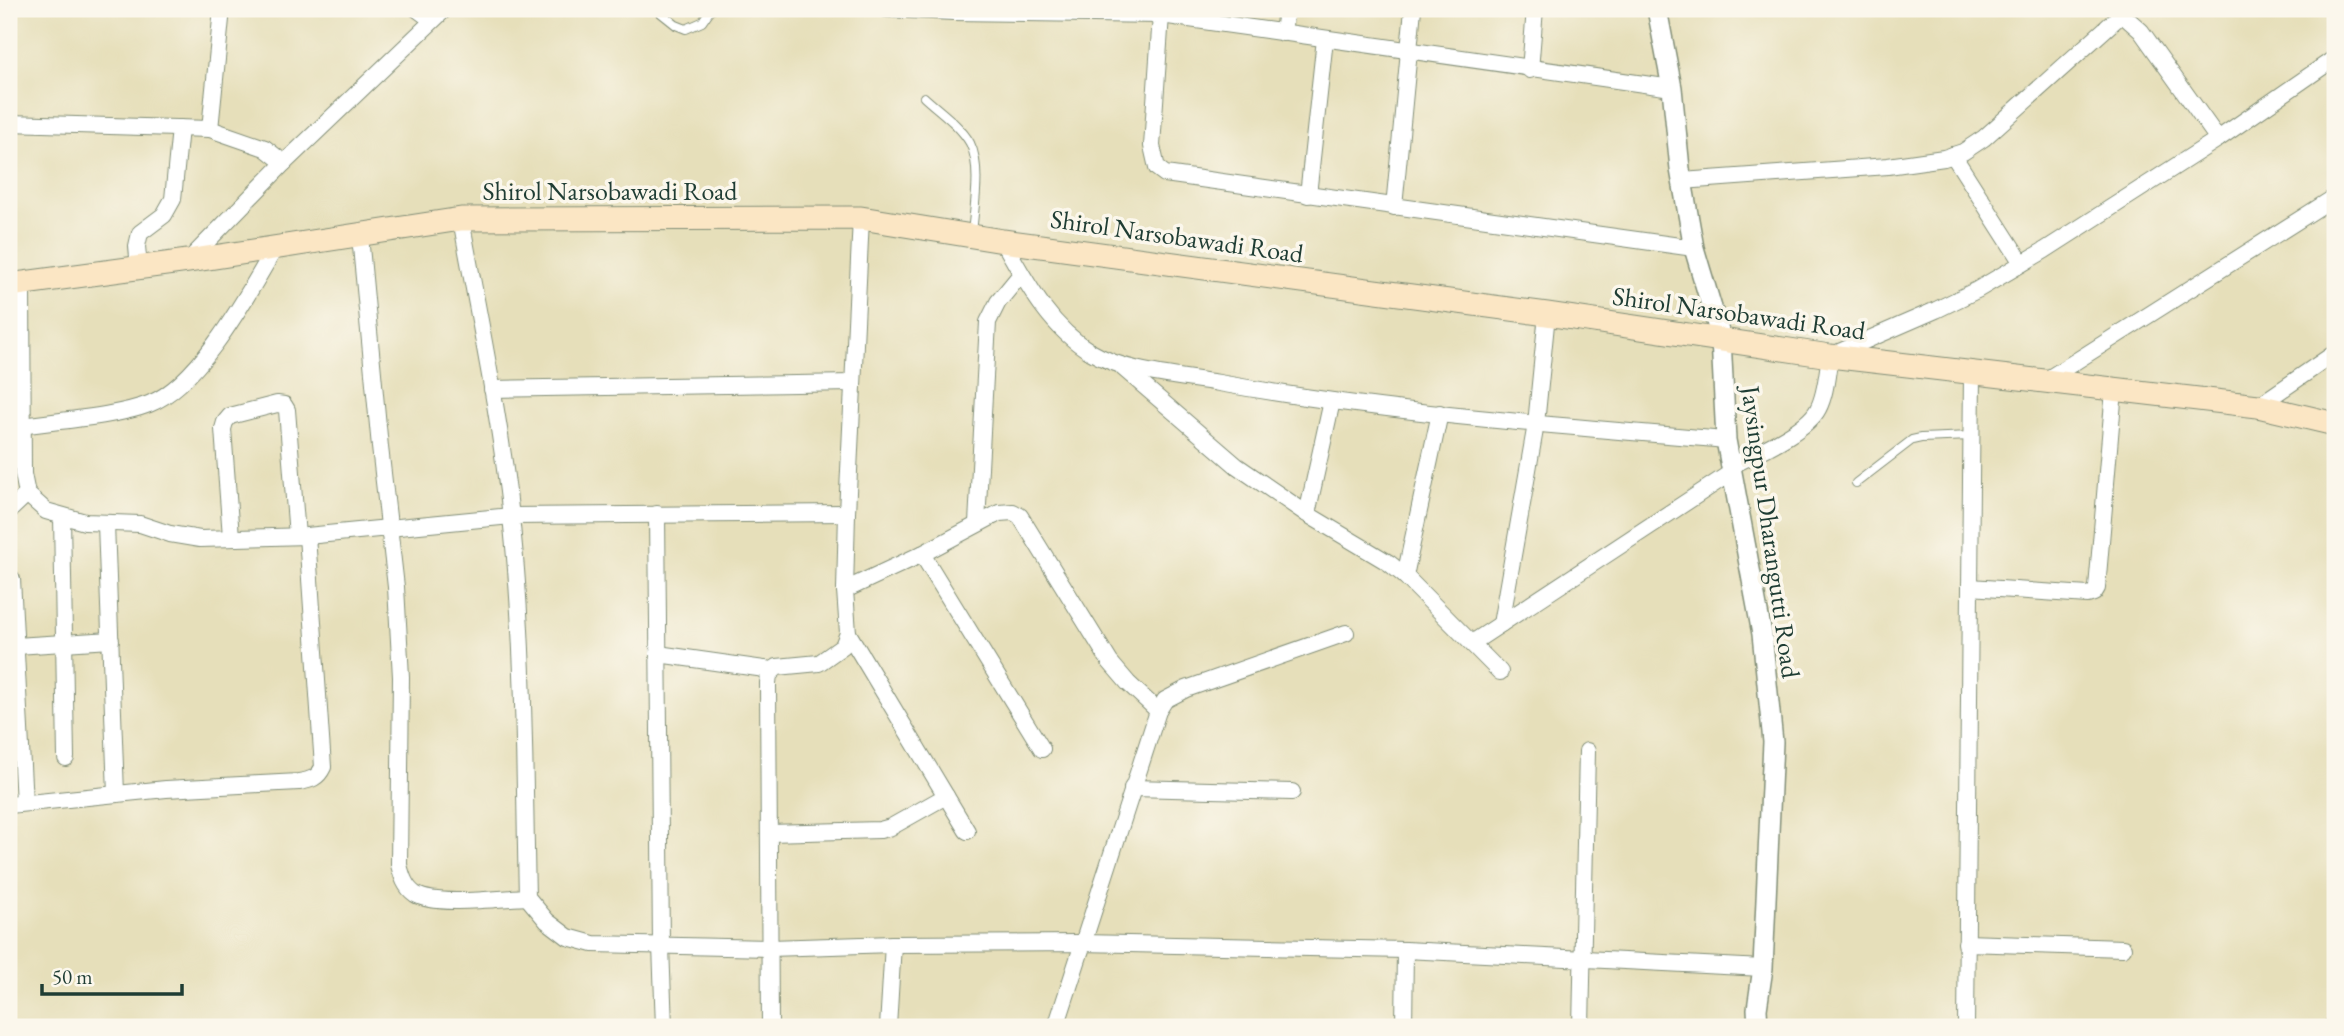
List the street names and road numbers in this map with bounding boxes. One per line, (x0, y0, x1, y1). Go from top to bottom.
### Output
street label: Shirol Narsobawadi Road (482, 174, 738, 208)
street label: Shirol Narsobawadi Road (1048, 201, 1306, 271)
street label: Shirol Narsobawadi Road (1610, 278, 1868, 348)
street label: Jaysingpur Dharangutti Road (1733, 382, 1808, 681)

